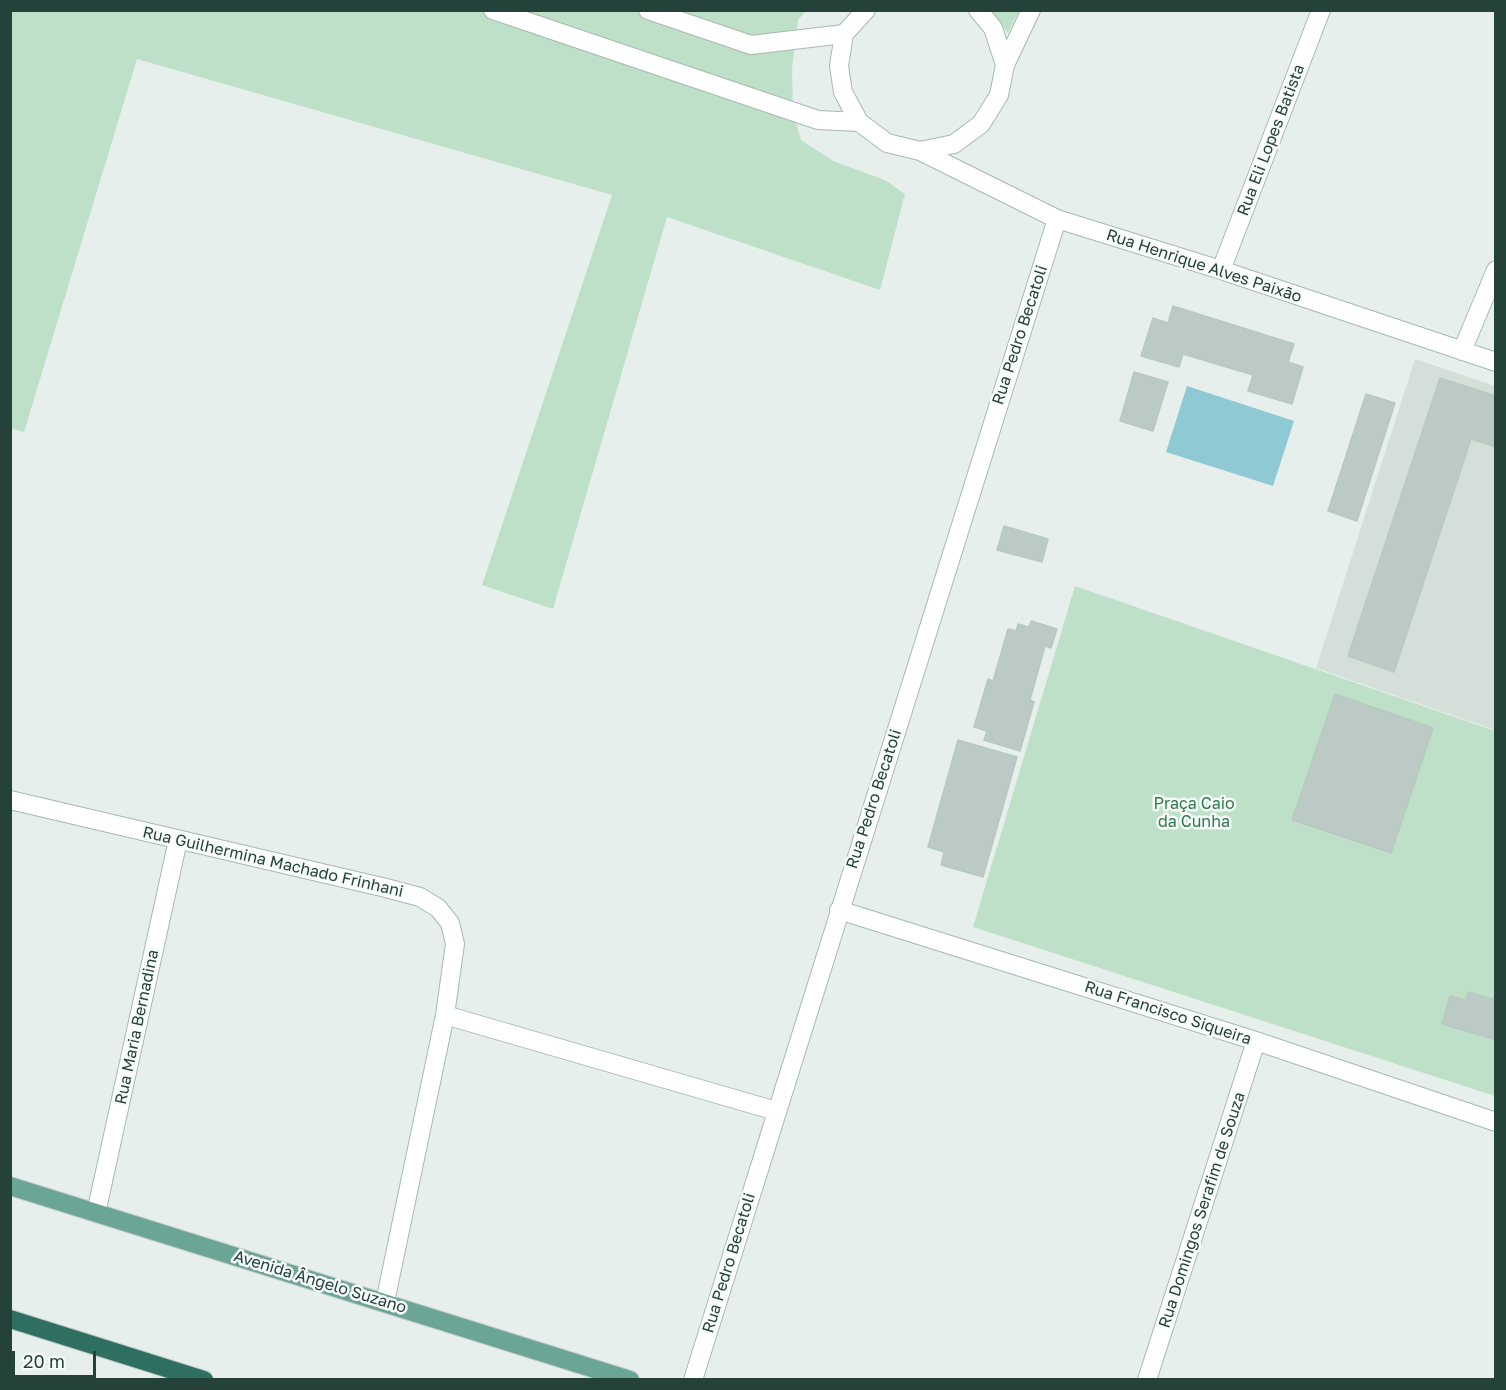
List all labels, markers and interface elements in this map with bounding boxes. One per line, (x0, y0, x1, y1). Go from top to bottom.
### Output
street label: Rua Eli Lopes Batista (1233, 61, 1309, 219)
street label: Rua Henrique Alves Paixão (1104, 225, 1304, 307)
street label: Rua Pedro Becatoli (988, 263, 1052, 407)
street label: Rua Pedro Becatoli (842, 727, 906, 871)
park label: Praça Caio da Cunha (1153, 794, 1235, 832)
street label: Rua Guilhermina Machado Frinhani (141, 823, 405, 901)
street label: Rua Maria Bernadina (111, 948, 163, 1106)
street label: Rua Francisco Siqueira (1082, 977, 1254, 1049)
street label: Rua Domingos Serafim de Souza (1155, 1090, 1249, 1330)
street label: Rua Pedro Becatoli (699, 1191, 759, 1335)
street label: Avenida Ângelo Suzano (231, 1247, 409, 1317)
scale bar (15, 1339, 99, 1377)
text: 20 m (23, 1350, 65, 1372)

